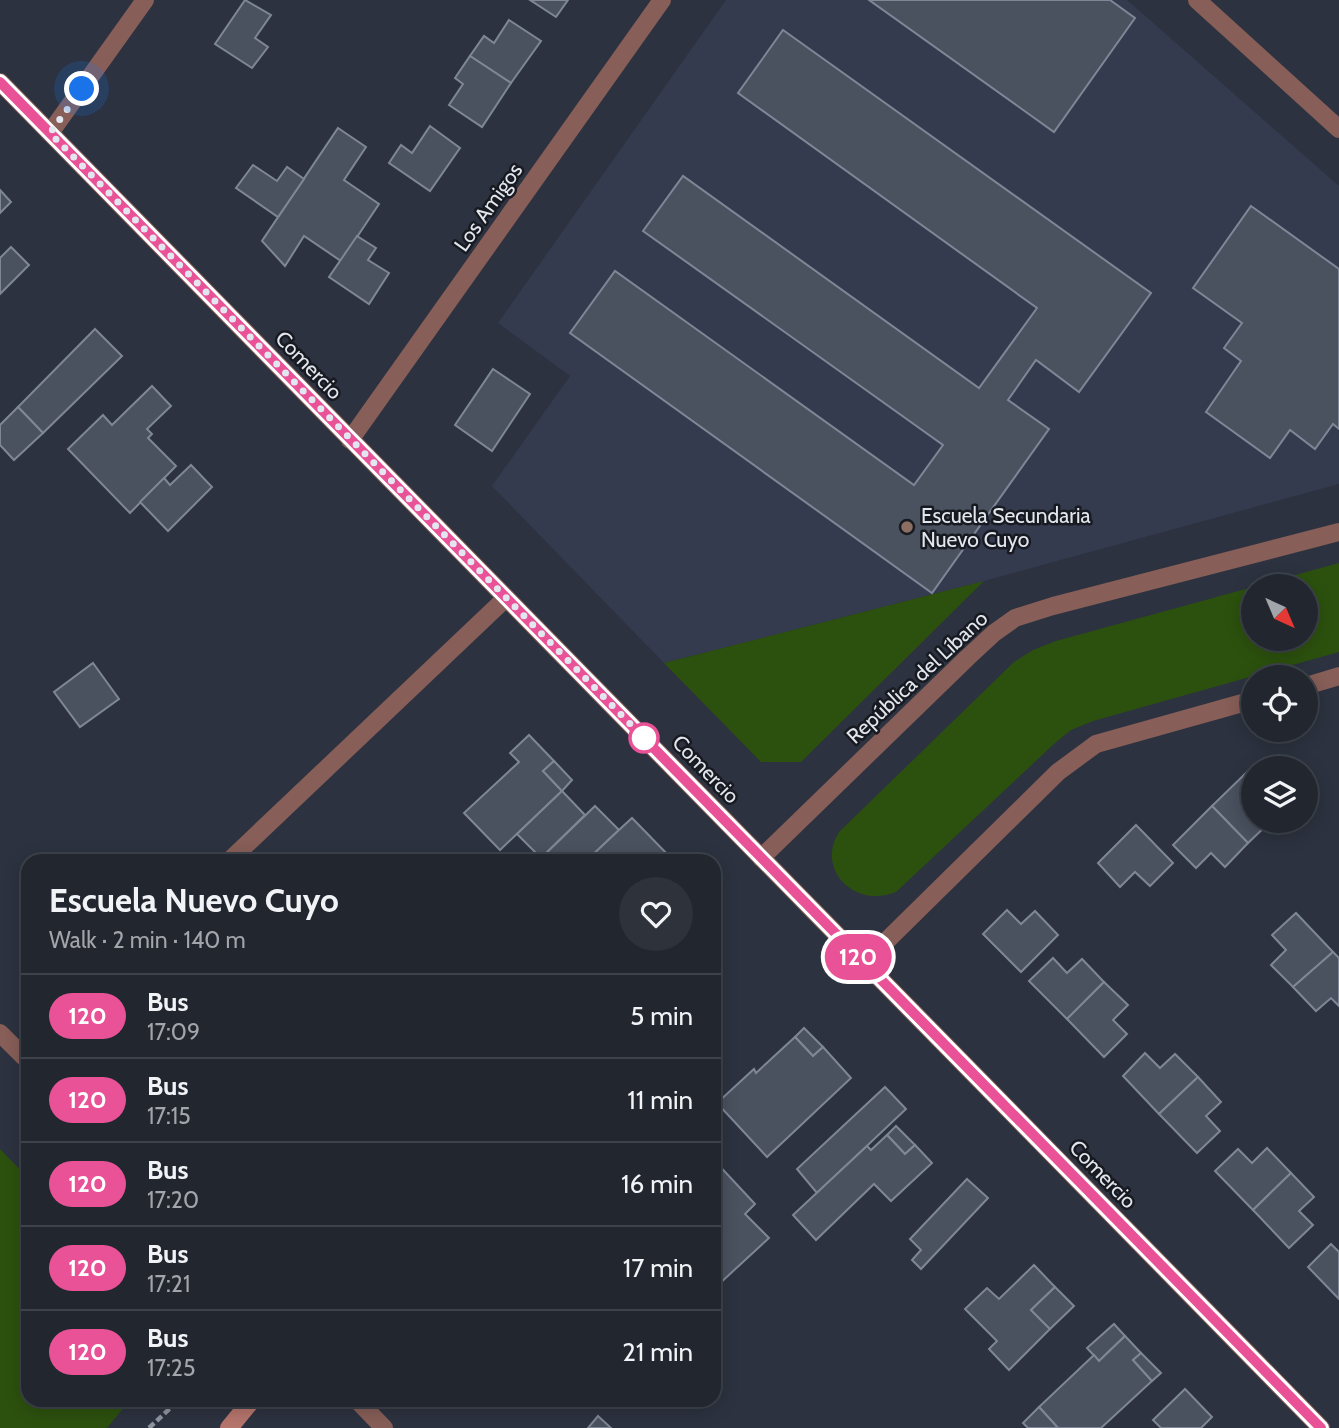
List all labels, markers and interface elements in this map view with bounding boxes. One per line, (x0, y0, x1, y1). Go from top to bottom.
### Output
your location (64, 71, 99, 106)
street label: Los Amigos (449, 158, 528, 256)
street label: Comercio (270, 326, 348, 404)
place label: Escuela Secundaria Nuevo Cuyo (921, 503, 1090, 552)
marker: Escuela Secundaria Nuevo Cuyo (899, 519, 915, 535)
north arrow (1241, 574, 1318, 651)
map controls (1241, 574, 1318, 833)
street label: República del Líbano (841, 605, 993, 749)
button: locate (1241, 665, 1318, 742)
unlabelled marker (629, 723, 659, 753)
street label: Comercio (667, 730, 745, 808)
button: layers (1241, 756, 1318, 833)
button: heart (619, 877, 693, 951)
text: Escuela Nuevo Cuyo (49, 880, 339, 920)
text: Walk · 2 min · 140 m (49, 926, 246, 954)
line badge: 120 (818, 934, 898, 980)
text: 120 (839, 942, 877, 971)
text: Bus (147, 986, 188, 1018)
text: 5 min (630, 1000, 693, 1032)
text: 120 (68, 1001, 107, 1030)
text: 17:09 (147, 1018, 200, 1046)
text: Bus (147, 1070, 188, 1102)
text: 11 min (627, 1084, 693, 1116)
text: 120 (68, 1085, 107, 1114)
text: 17:15 (147, 1102, 191, 1130)
street label: Comercio (1064, 1135, 1142, 1213)
text: Bus (147, 1154, 188, 1186)
text: 16 min (621, 1168, 693, 1200)
text: 120 (68, 1169, 107, 1198)
text: 17:20 (147, 1186, 199, 1214)
text: Bus (147, 1238, 188, 1270)
text: 17 min (623, 1252, 693, 1284)
text: 120 (68, 1253, 107, 1282)
text: 17:21 (147, 1270, 190, 1298)
text: Bus (147, 1322, 188, 1354)
text: 21 min (622, 1336, 693, 1368)
text: 120 (68, 1337, 107, 1366)
text: 17:25 (147, 1354, 195, 1382)

